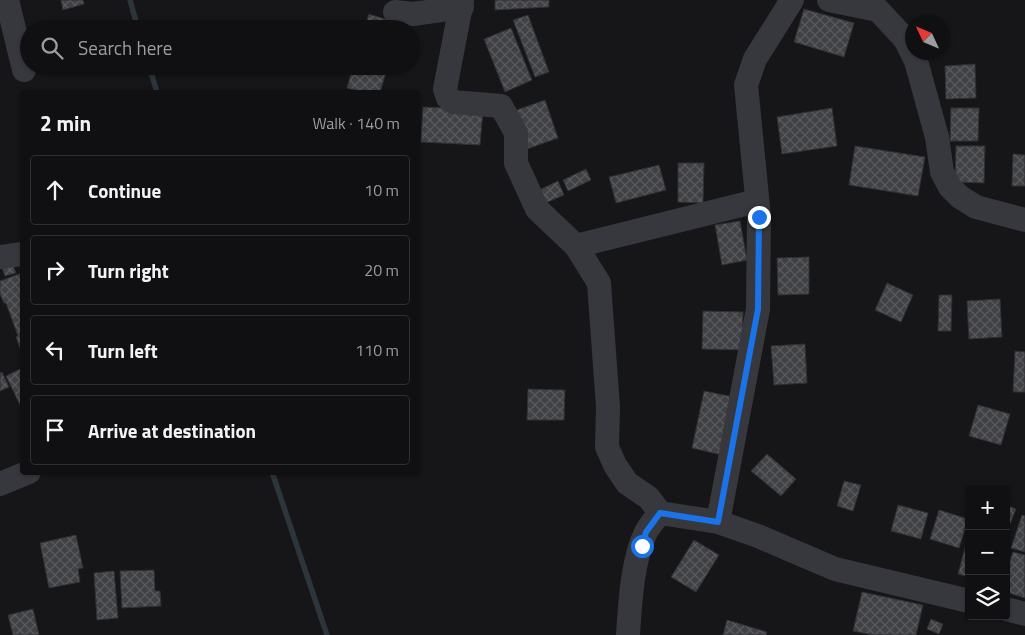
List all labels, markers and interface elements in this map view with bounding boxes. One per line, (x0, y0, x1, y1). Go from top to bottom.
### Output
north arrow (905, 15, 950, 60)
search box (20, 20, 420, 75)
text: Search here (78, 33, 172, 62)
icon: search (38, 34, 66, 62)
text: 2 min (40, 107, 91, 139)
text: Walk · 140 m (312, 111, 400, 135)
icon: ahead (41, 176, 69, 204)
text: Continue (88, 176, 161, 205)
text: 10 m (364, 178, 399, 202)
route end (748, 206, 771, 229)
icon: right (41, 256, 69, 284)
text: Turn right (88, 256, 169, 285)
text: 20 m (364, 258, 399, 282)
icon: left (41, 336, 69, 364)
text: Turn left (88, 336, 158, 365)
text: 110 m (355, 338, 399, 362)
icon: arrive (41, 416, 69, 444)
text: Arrive at destination (88, 416, 256, 445)
map controls (965, 485, 1010, 620)
button: + (965, 485, 1010, 530)
button: − (965, 530, 1010, 575)
route start (631, 535, 654, 558)
button: layers (965, 575, 1010, 620)

